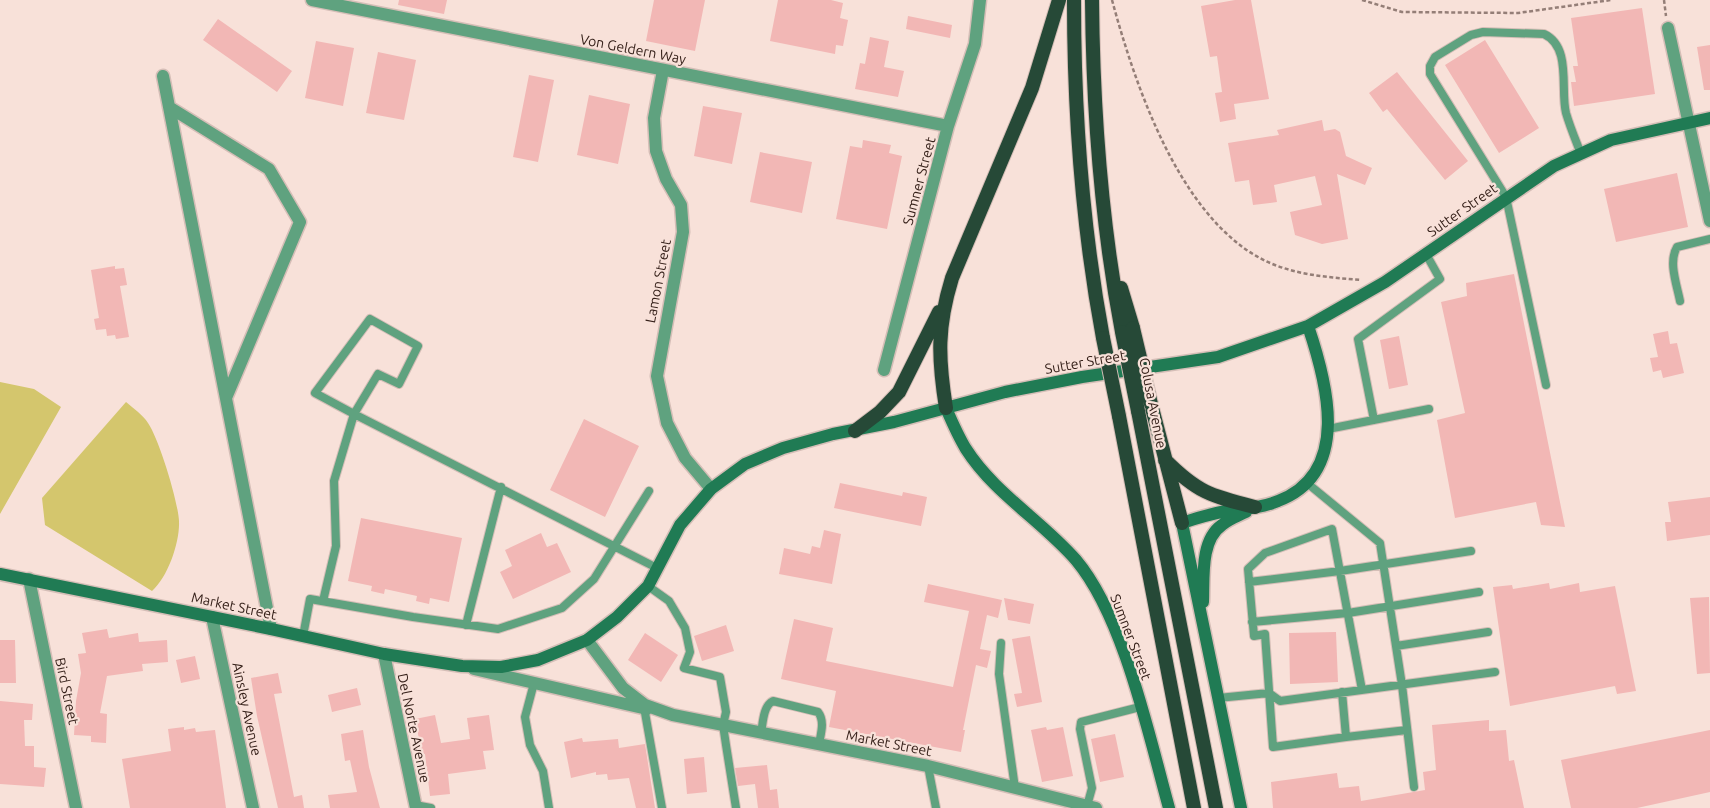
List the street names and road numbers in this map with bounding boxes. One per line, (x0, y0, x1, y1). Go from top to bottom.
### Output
street label: Von Geldern Way (579, 31, 688, 67)
street label: Sumner Street (900, 135, 939, 227)
street label: Sutter Street (1424, 180, 1500, 240)
street label: Lamon Street (642, 237, 674, 324)
street label: Sutter Street (1043, 347, 1127, 377)
street label: Colusa Avenue (1136, 356, 1170, 450)
street label: Market Street (190, 589, 279, 623)
street label: Sumner Street (1107, 592, 1155, 683)
street label: Bird Street (52, 656, 82, 726)
street label: Ainsley Avenue (229, 661, 265, 757)
street label: Del Norte Avenue (395, 672, 433, 784)
street label: Market Street (845, 727, 934, 759)

